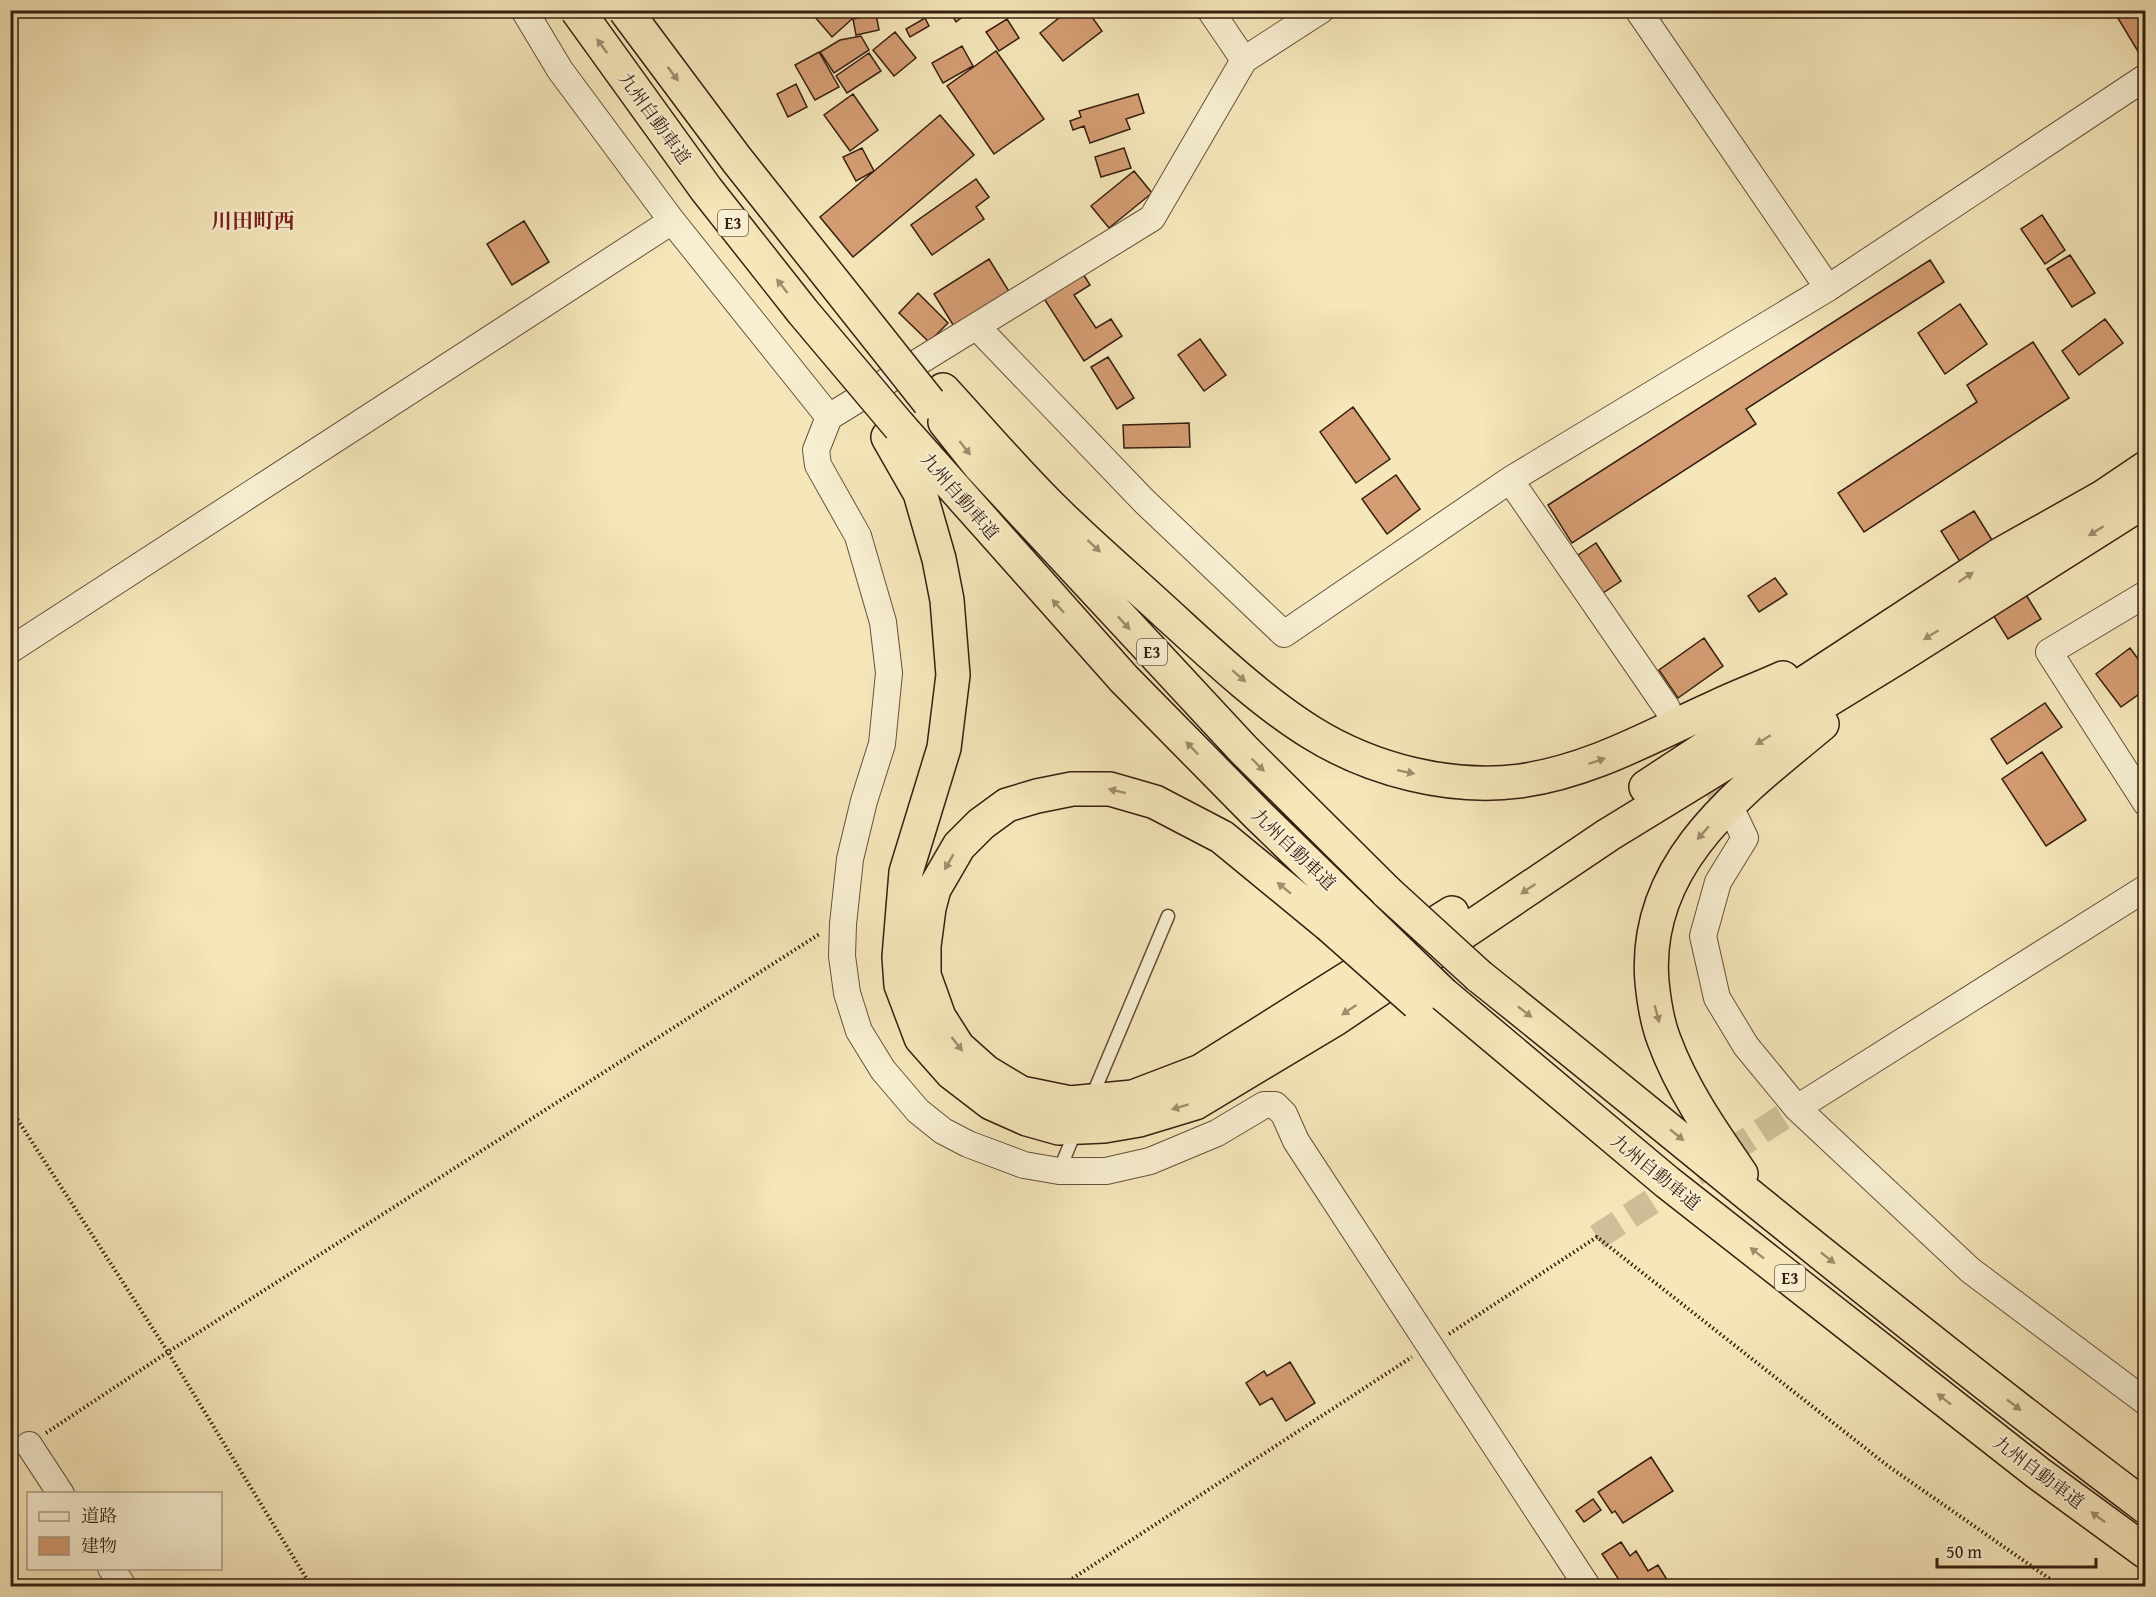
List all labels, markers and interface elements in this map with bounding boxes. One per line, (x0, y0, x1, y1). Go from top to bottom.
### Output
one-way arrow (596, 38, 608, 54)
street label: 九州自動車道 (612, 66, 698, 170)
one-way arrow (666, 66, 679, 82)
district label: 川田町西 (211, 205, 295, 236)
road number: E3 (718, 210, 748, 236)
one-way arrow (775, 278, 788, 294)
one-way arrow (959, 440, 972, 456)
street label: 九州自動車道 (914, 446, 1006, 546)
one-way arrow (2088, 526, 2104, 537)
one-way arrow (1086, 539, 1101, 552)
one-way arrow (1958, 572, 1975, 583)
one-way arrow (1052, 599, 1065, 614)
one-way arrow (1117, 616, 1131, 630)
one-way arrow (1923, 630, 1939, 641)
road number: E3 (1137, 639, 1167, 665)
one-way arrow (1231, 670, 1247, 683)
one-way arrow (1755, 734, 1772, 745)
one-way arrow (1185, 741, 1199, 756)
one-way arrow (1589, 755, 1607, 765)
one-way arrow (1251, 758, 1266, 772)
one-way arrow (1397, 768, 1416, 777)
one-way arrow (1108, 786, 1126, 796)
street label: 九州自動車道 (1246, 802, 1342, 896)
one-way arrow (1697, 825, 1710, 840)
one-way arrow (945, 854, 955, 871)
one-way arrow (1277, 882, 1292, 895)
one-way arrow (1520, 883, 1536, 894)
one-way arrow (1341, 1004, 1357, 1015)
one-way arrow (1652, 1005, 1662, 1023)
one-way arrow (1517, 1006, 1533, 1019)
one-way arrow (951, 1036, 964, 1052)
one-way arrow (1171, 1103, 1189, 1113)
street label: 九州自動車道 (1606, 1128, 1706, 1216)
one-way arrow (1669, 1128, 1684, 1141)
one-way arrow (1749, 1246, 1765, 1259)
one-way arrow (1820, 1252, 1836, 1265)
road number: E3 (1775, 1265, 1805, 1291)
one-way arrow (1936, 1393, 1951, 1405)
one-way arrow (2006, 1399, 2021, 1411)
street label: 九州自動車道 (1988, 1429, 2090, 1515)
legend (27, 1492, 222, 1570)
text: 道路 (81, 1502, 117, 1529)
one-way arrow (2091, 1512, 2106, 1524)
scale bar (1937, 1531, 2096, 1569)
text: 建物 (81, 1532, 117, 1559)
text: 50 m (1946, 1538, 1982, 1565)

